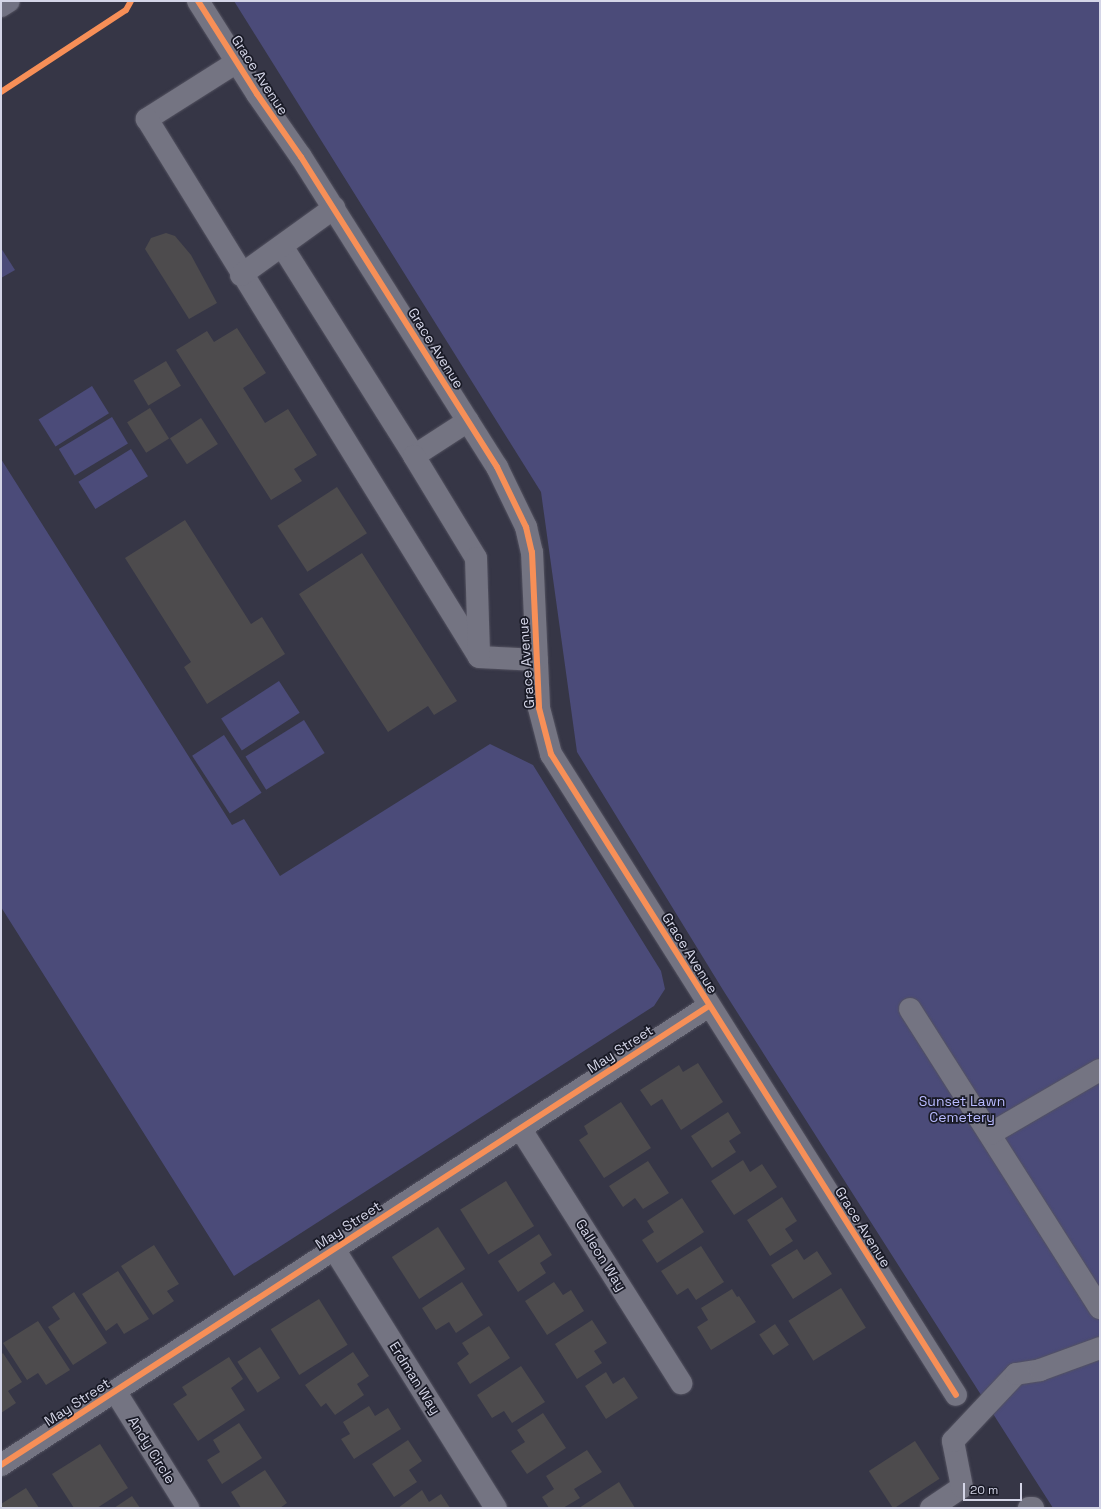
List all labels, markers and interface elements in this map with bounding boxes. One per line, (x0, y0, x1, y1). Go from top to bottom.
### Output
street label: Grace Avenue (228, 32, 292, 118)
street label: Grace Avenue (405, 305, 467, 391)
street label: Grace Avenue (514, 617, 538, 709)
street label: Grace Avenue (659, 910, 721, 996)
street label: May Street (584, 1022, 656, 1076)
park label: Sunset Lawn Cemetery (919, 1093, 1005, 1126)
street label: Grace Avenue (832, 1184, 894, 1270)
street label: May Street (312, 1198, 384, 1252)
street label: Galleon Way (572, 1216, 630, 1294)
street label: Erdman Way (386, 1338, 444, 1418)
street label: May Street (41, 1375, 113, 1429)
street label: Andy Circle (125, 1413, 179, 1487)
scale bar (965, 1475, 1024, 1501)
text: 20 m (970, 1482, 998, 1498)

